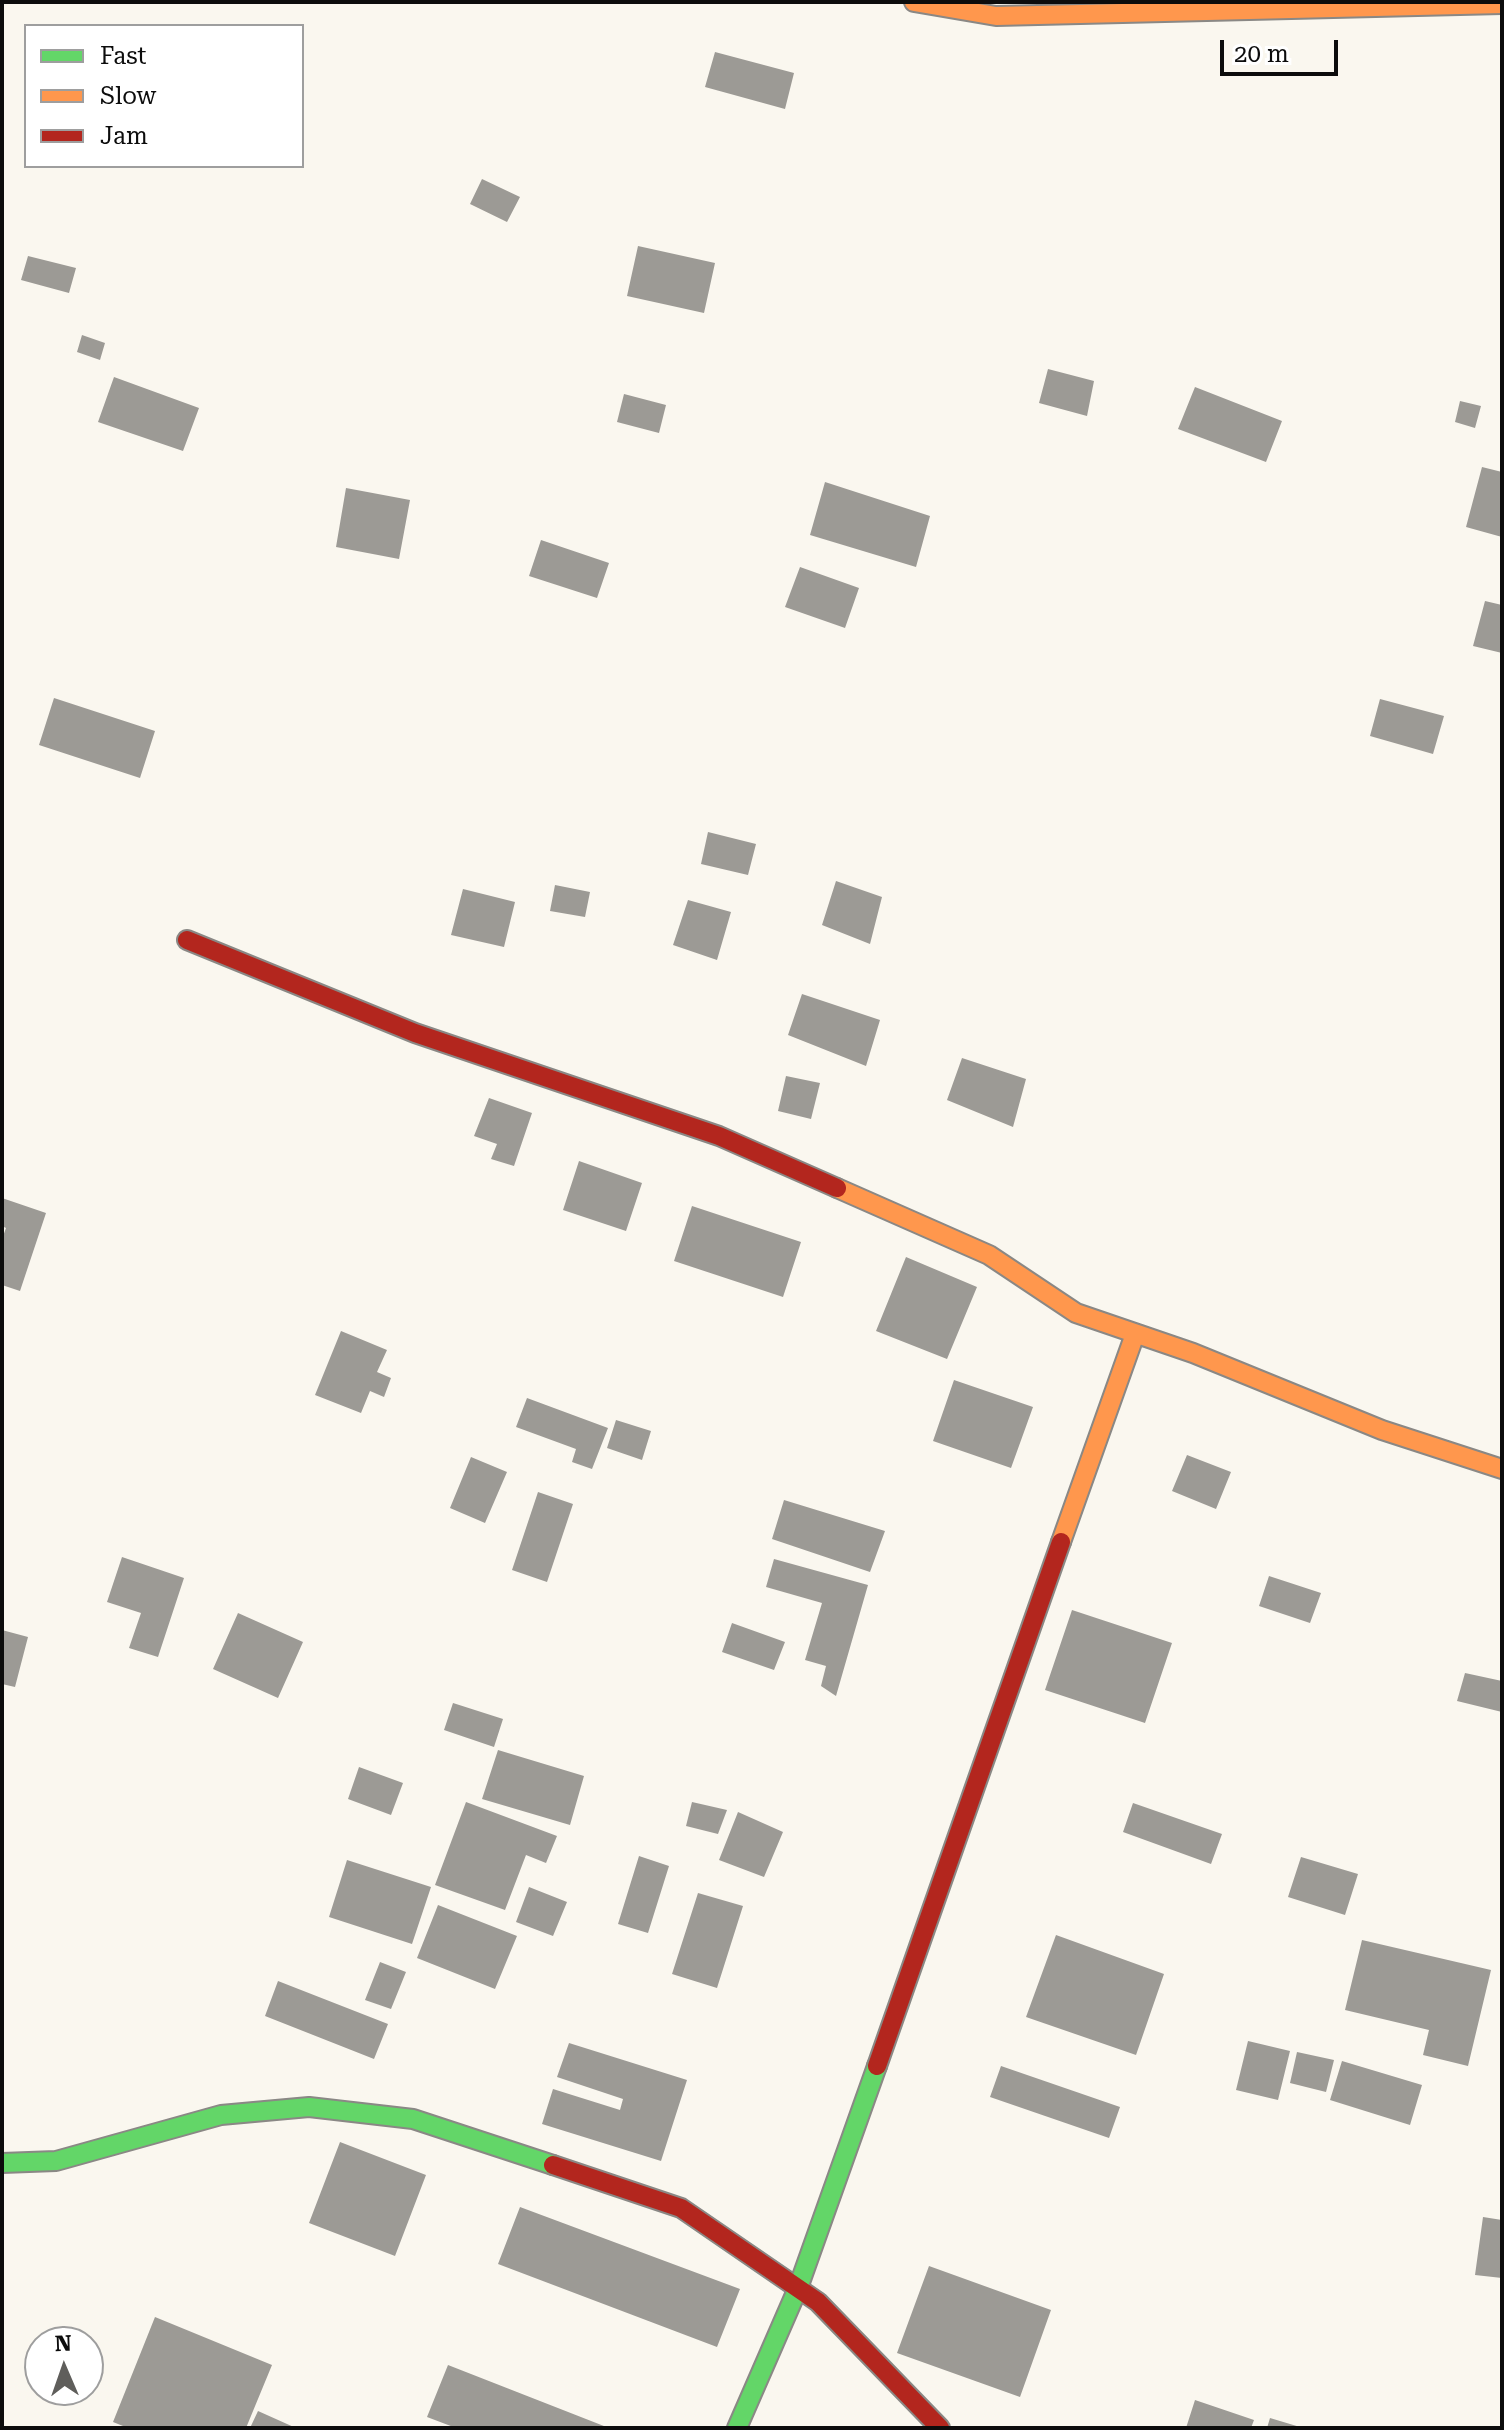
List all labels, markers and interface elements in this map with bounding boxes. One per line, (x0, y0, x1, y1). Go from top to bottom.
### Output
legend (24, 24, 304, 168)
scale bar (1224, 24, 1342, 74)
text: 20 m (1234, 40, 1289, 68)
text: Fast (100, 42, 147, 70)
text: Slow (100, 82, 156, 110)
text: Jam (100, 122, 148, 150)
north arrow (24, 2326, 104, 2406)
text: N (54, 2331, 72, 2356)

